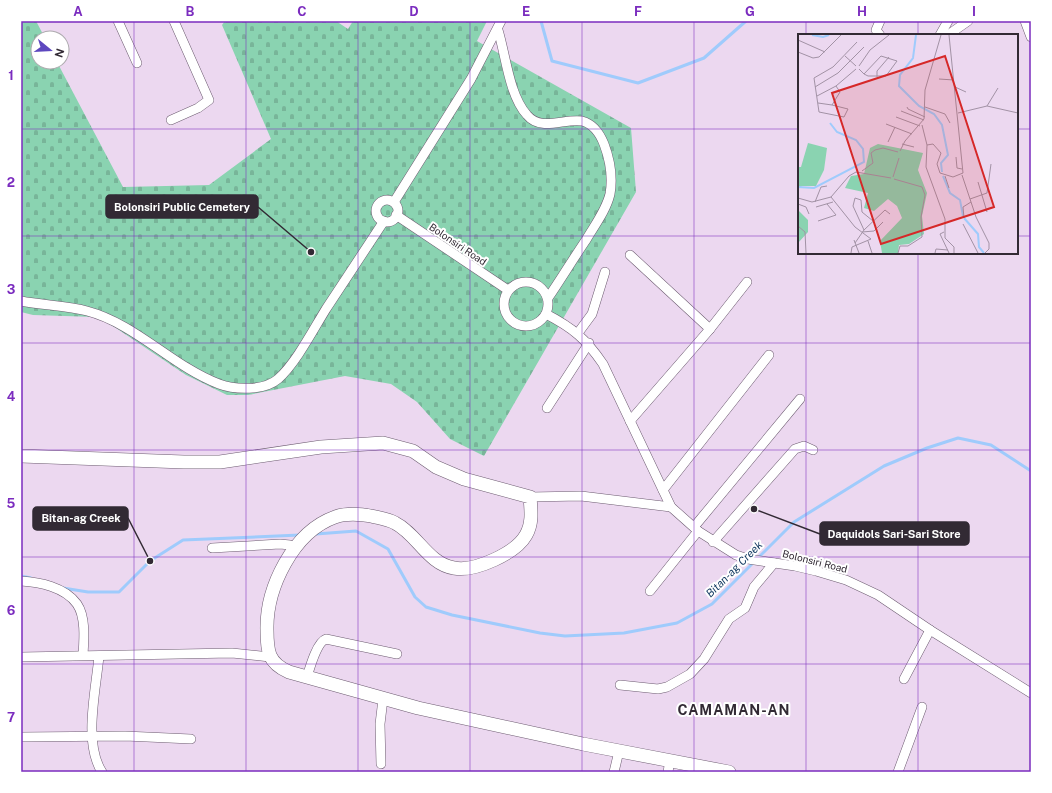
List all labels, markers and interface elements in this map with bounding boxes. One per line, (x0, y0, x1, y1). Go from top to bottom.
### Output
text: A (73, 4, 83, 19)
text: B (186, 4, 195, 19)
text: C (297, 4, 307, 19)
text: D (409, 4, 419, 19)
text: E (522, 4, 530, 19)
text: F (634, 4, 642, 19)
text: G (745, 4, 755, 19)
text: H (857, 4, 867, 19)
text: I (972, 4, 976, 19)
north arrow (30, 30, 70, 70)
inset map (798, 34, 1018, 254)
text: N (52, 47, 67, 59)
text: 1 (8, 68, 14, 83)
text: 2 (7, 175, 15, 190)
callout: Bolonsiri Public Cemetery (106, 195, 258, 218)
text: Bolonsiri Public Cemetery (114, 201, 251, 213)
street label: Bolonsiri Road (427, 220, 489, 268)
text: 3 (7, 282, 16, 297)
text: 4 (7, 389, 16, 404)
text: 5 (7, 496, 16, 511)
callout: Bitan-ag Creek (33, 507, 128, 530)
text: Bitan-ag Creek (41, 512, 121, 524)
callout: Daquidols Sari-Sari Store (820, 522, 969, 545)
text: Daquidols Sari-Sari Store (827, 528, 961, 540)
water label: Bitan-ag Creek (703, 538, 765, 600)
street label: Bolonsiri Road (781, 547, 849, 575)
text: 6 (7, 603, 16, 618)
district label: CAMAMAN-AN (677, 702, 791, 718)
text: 7 (7, 710, 15, 725)

